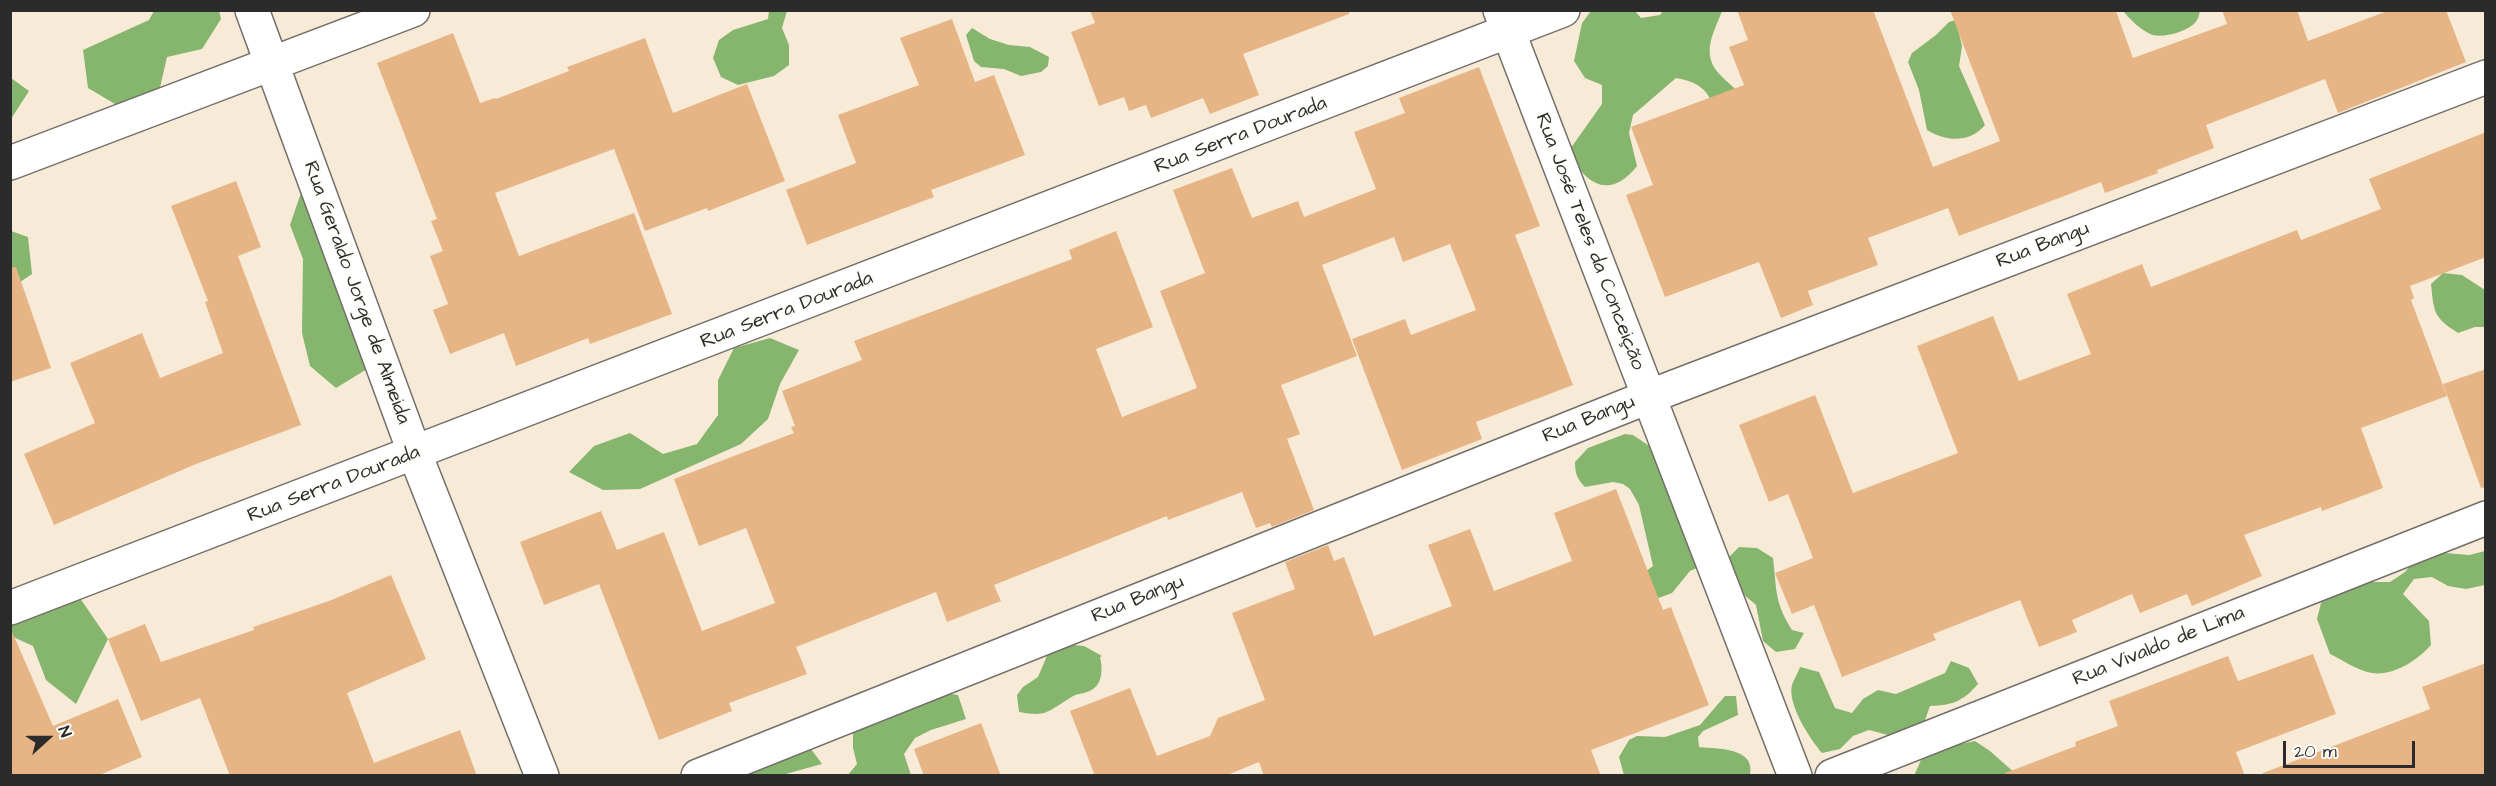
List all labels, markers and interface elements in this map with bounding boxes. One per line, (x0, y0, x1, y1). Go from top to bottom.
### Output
street label: Rua Serra Dourada (1151, 92, 1331, 180)
street label: Rua José Teles da Conceição (1529, 110, 1649, 374)
street label: Rua Geraldo Jorge de Almeida (297, 158, 415, 428)
street label: Rua Bangu (1993, 217, 2093, 275)
street label: Rua Serra Dourada (697, 267, 877, 355)
street label: Rua Bangu (1539, 391, 1639, 449)
street label: Rua Serra Dourada (244, 441, 424, 529)
street label: Rua Bangu (1088, 571, 1188, 629)
street label: Rua Vivaldo de Lima (2070, 602, 2248, 692)
north arrow (18, 708, 78, 768)
text: N (53, 723, 77, 740)
scale bar (2286, 729, 2418, 767)
text: 20 m (2294, 739, 2337, 764)

